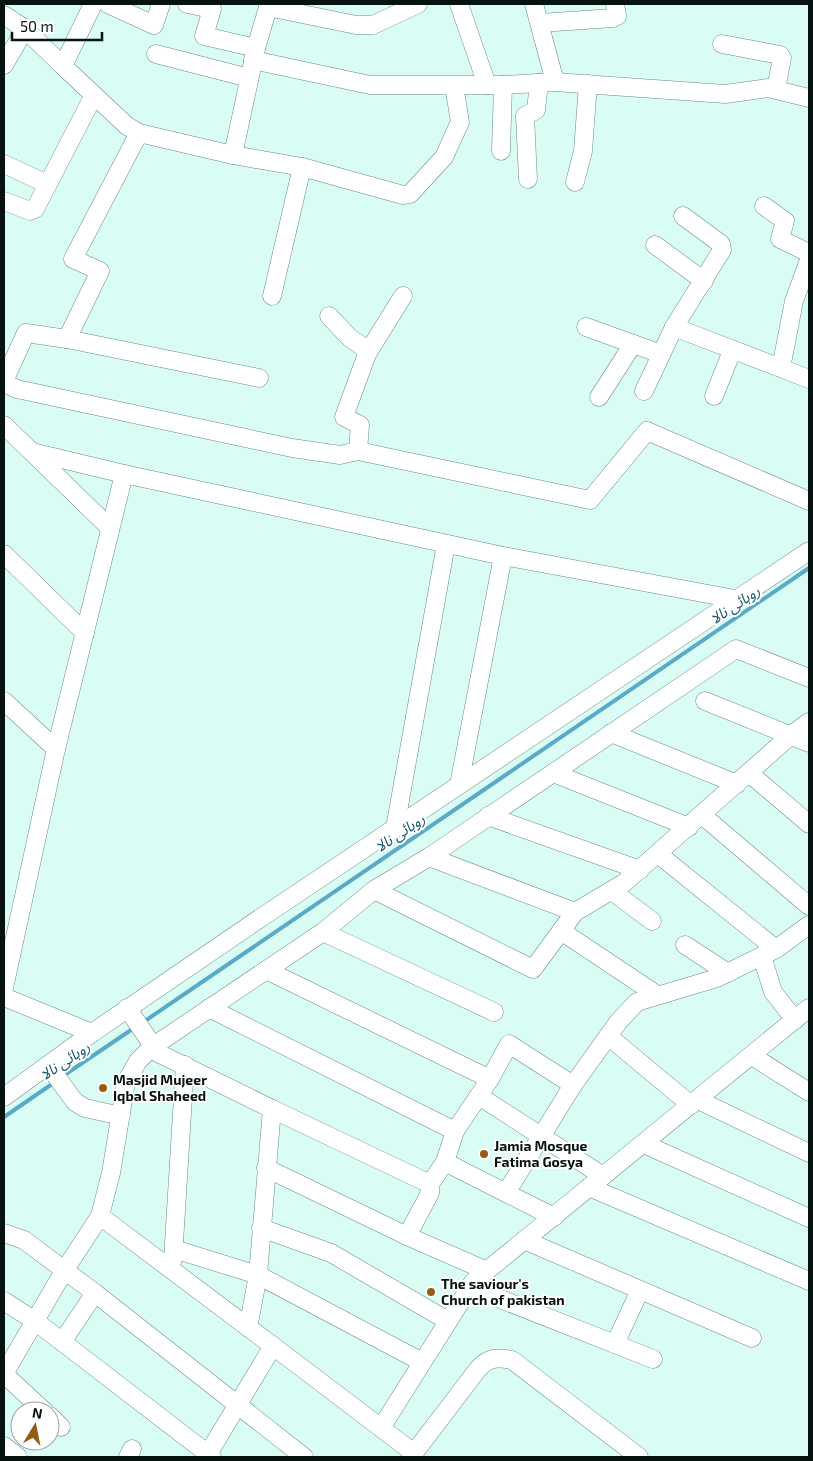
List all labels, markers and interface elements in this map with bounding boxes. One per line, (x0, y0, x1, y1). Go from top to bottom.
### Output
scale bar (12, 10, 102, 42)
text: 50 m (20, 17, 54, 35)
water label: روہائی نالا (706, 581, 764, 628)
water label: روہائی نالا (371, 809, 429, 856)
water label: روہائی نالا (36, 1037, 94, 1084)
place label: Masjid Mujeer Iqbal Shaheed (113, 1071, 207, 1104)
marker: Masjid Mujeer Iqbal Shaheed (97, 1082, 109, 1094)
place label: Jamia Mosque Fatima Gosya (494, 1137, 588, 1170)
marker: Jamia Mosque Fatima Gosya (478, 1148, 490, 1160)
place label: The saviour's Church of pakistan (441, 1275, 565, 1308)
marker: The saviour's Church of pakistan (425, 1286, 437, 1298)
north arrow (10, 1401, 60, 1451)
text: N (31, 1403, 44, 1422)

